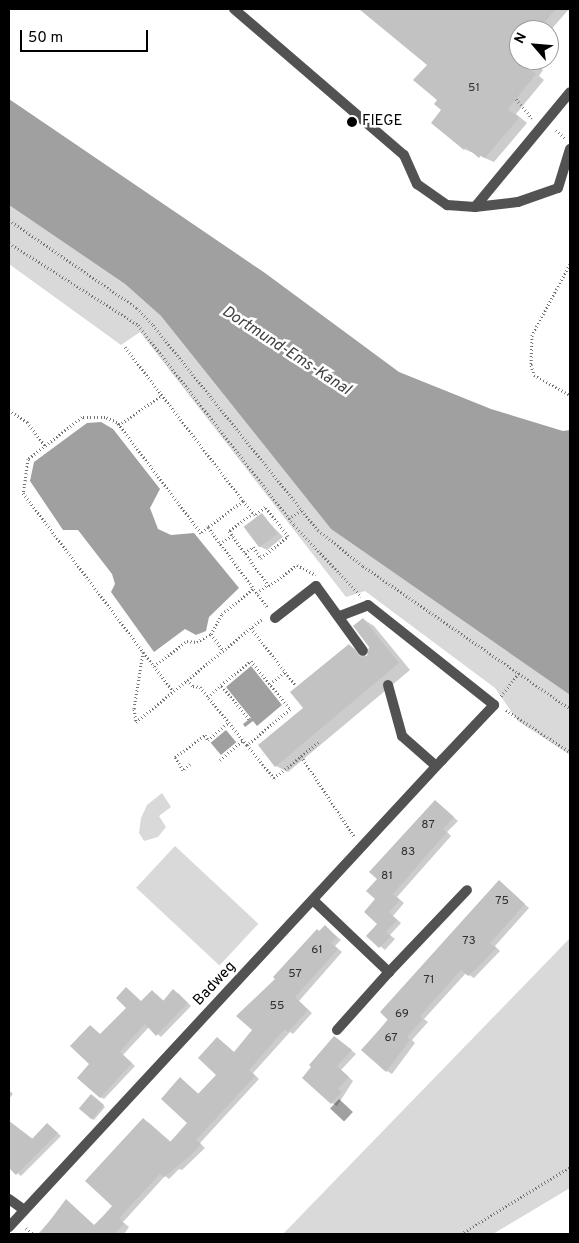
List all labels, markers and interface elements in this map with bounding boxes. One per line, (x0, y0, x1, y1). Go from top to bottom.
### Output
scale bar (22, 20, 150, 52)
north arrow (509, 20, 559, 70)
text: 50 m (28, 29, 63, 48)
text: N (511, 30, 531, 47)
house number: 51 (468, 82, 480, 96)
place label: FIEGE (362, 113, 402, 131)
marker: FIEGE (346, 116, 358, 128)
water label: Dortmund-Ems-Kanal (218, 302, 354, 400)
house number: 87 (421, 819, 435, 833)
house number: 83 (401, 846, 415, 860)
house number: 81 (381, 870, 393, 884)
house number: 75 (495, 895, 509, 909)
house number: 73 (462, 935, 476, 949)
house number: 61 (311, 944, 323, 958)
street label: Badweg (190, 958, 240, 1010)
house number: 57 (288, 968, 302, 982)
house number: 71 (424, 974, 434, 988)
house number: 55 (270, 1000, 284, 1014)
house number: 69 (395, 1008, 409, 1022)
house number: 67 (384, 1032, 398, 1046)

